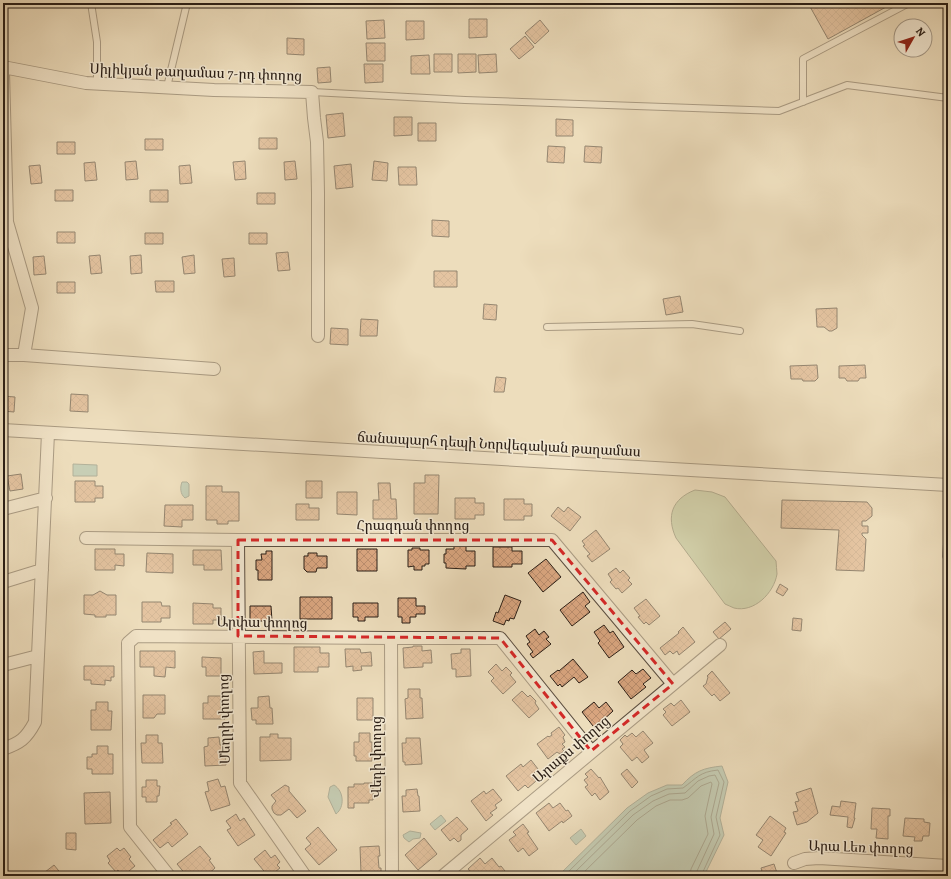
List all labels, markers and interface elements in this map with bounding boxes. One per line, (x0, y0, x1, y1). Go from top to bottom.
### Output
north arrow (893, 18, 933, 58)
text: N (912, 24, 929, 40)
street label: Սիլիկյան թաղամաս 7-րդ փողոց (89, 59, 303, 86)
street label: ճանապարհ դեպի Նորվեգական թաղամաս (357, 428, 641, 461)
street label: Հրազդան փողոց (357, 516, 469, 535)
street label: Արփա փողոց (216, 612, 308, 633)
street label: Մեղրի փողոց (214, 674, 235, 764)
street label: Արաքս փողոց (529, 712, 614, 787)
street label: Վեդի փողոց (367, 716, 386, 798)
street label: Արա Լեռ փողոց (808, 836, 914, 859)

